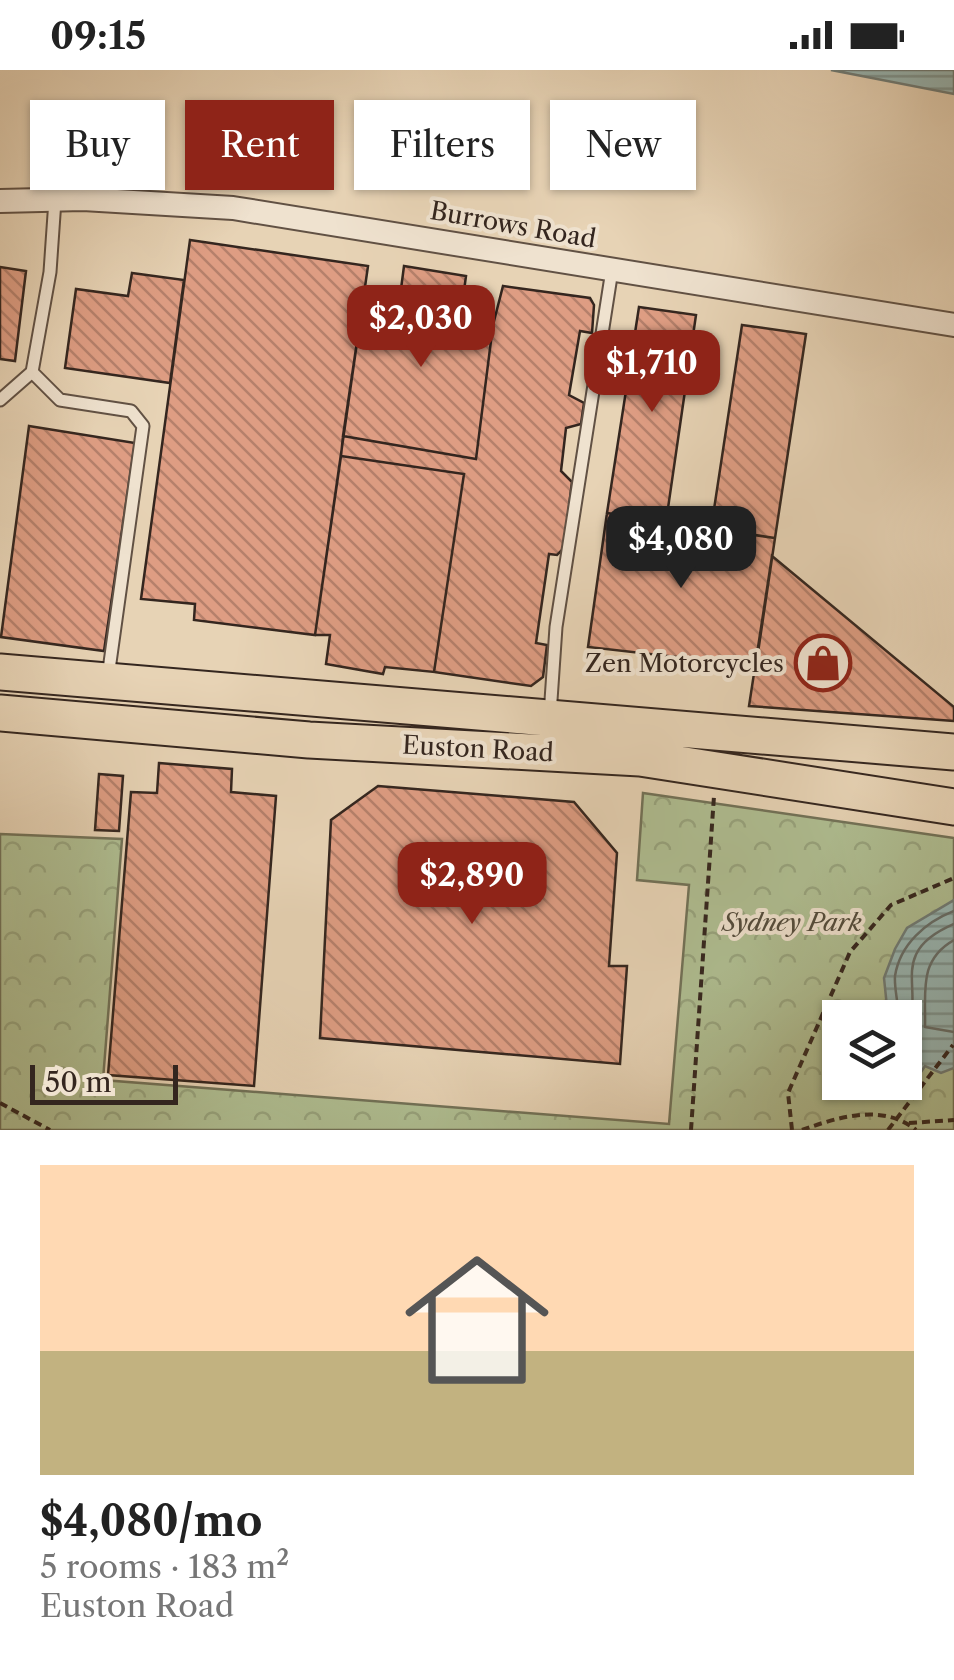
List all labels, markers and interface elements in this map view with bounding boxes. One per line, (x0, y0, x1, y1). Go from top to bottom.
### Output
text: 09:15 (50, 12, 146, 59)
chip: Buy (30, 100, 165, 190)
chip: Rent (185, 100, 334, 190)
chip: Filters (354, 100, 530, 190)
chip: New (550, 100, 696, 190)
street label: Burrows Road (428, 195, 598, 255)
pin: $2,030 (340, 285, 502, 370)
text: $2,030 (369, 298, 473, 337)
pin: $1,710 (571, 330, 733, 415)
text: $1,710 (606, 343, 698, 382)
pin: $4,080 (600, 506, 762, 591)
text: $4,080 (628, 519, 734, 558)
shop icon: Zen Motorcycles (793, 633, 853, 693)
place label: Zen Motorcycles (585, 648, 784, 679)
street label: Euston Road (401, 730, 555, 768)
pin: $2,890 (391, 842, 553, 927)
text: $2,890 (420, 855, 524, 894)
park label: Sydney Park (720, 907, 862, 938)
map controls (822, 1000, 922, 1100)
button: layers (822, 1000, 922, 1100)
scale bar (30, 1060, 178, 1104)
text: 50 m (45, 1065, 112, 1099)
icon: home (387, 1230, 567, 1410)
text: $4,080/mo (40, 1495, 262, 1547)
text: 5 rooms · 183 m² (40, 1547, 289, 1586)
text: Euston Road (40, 1586, 234, 1625)

